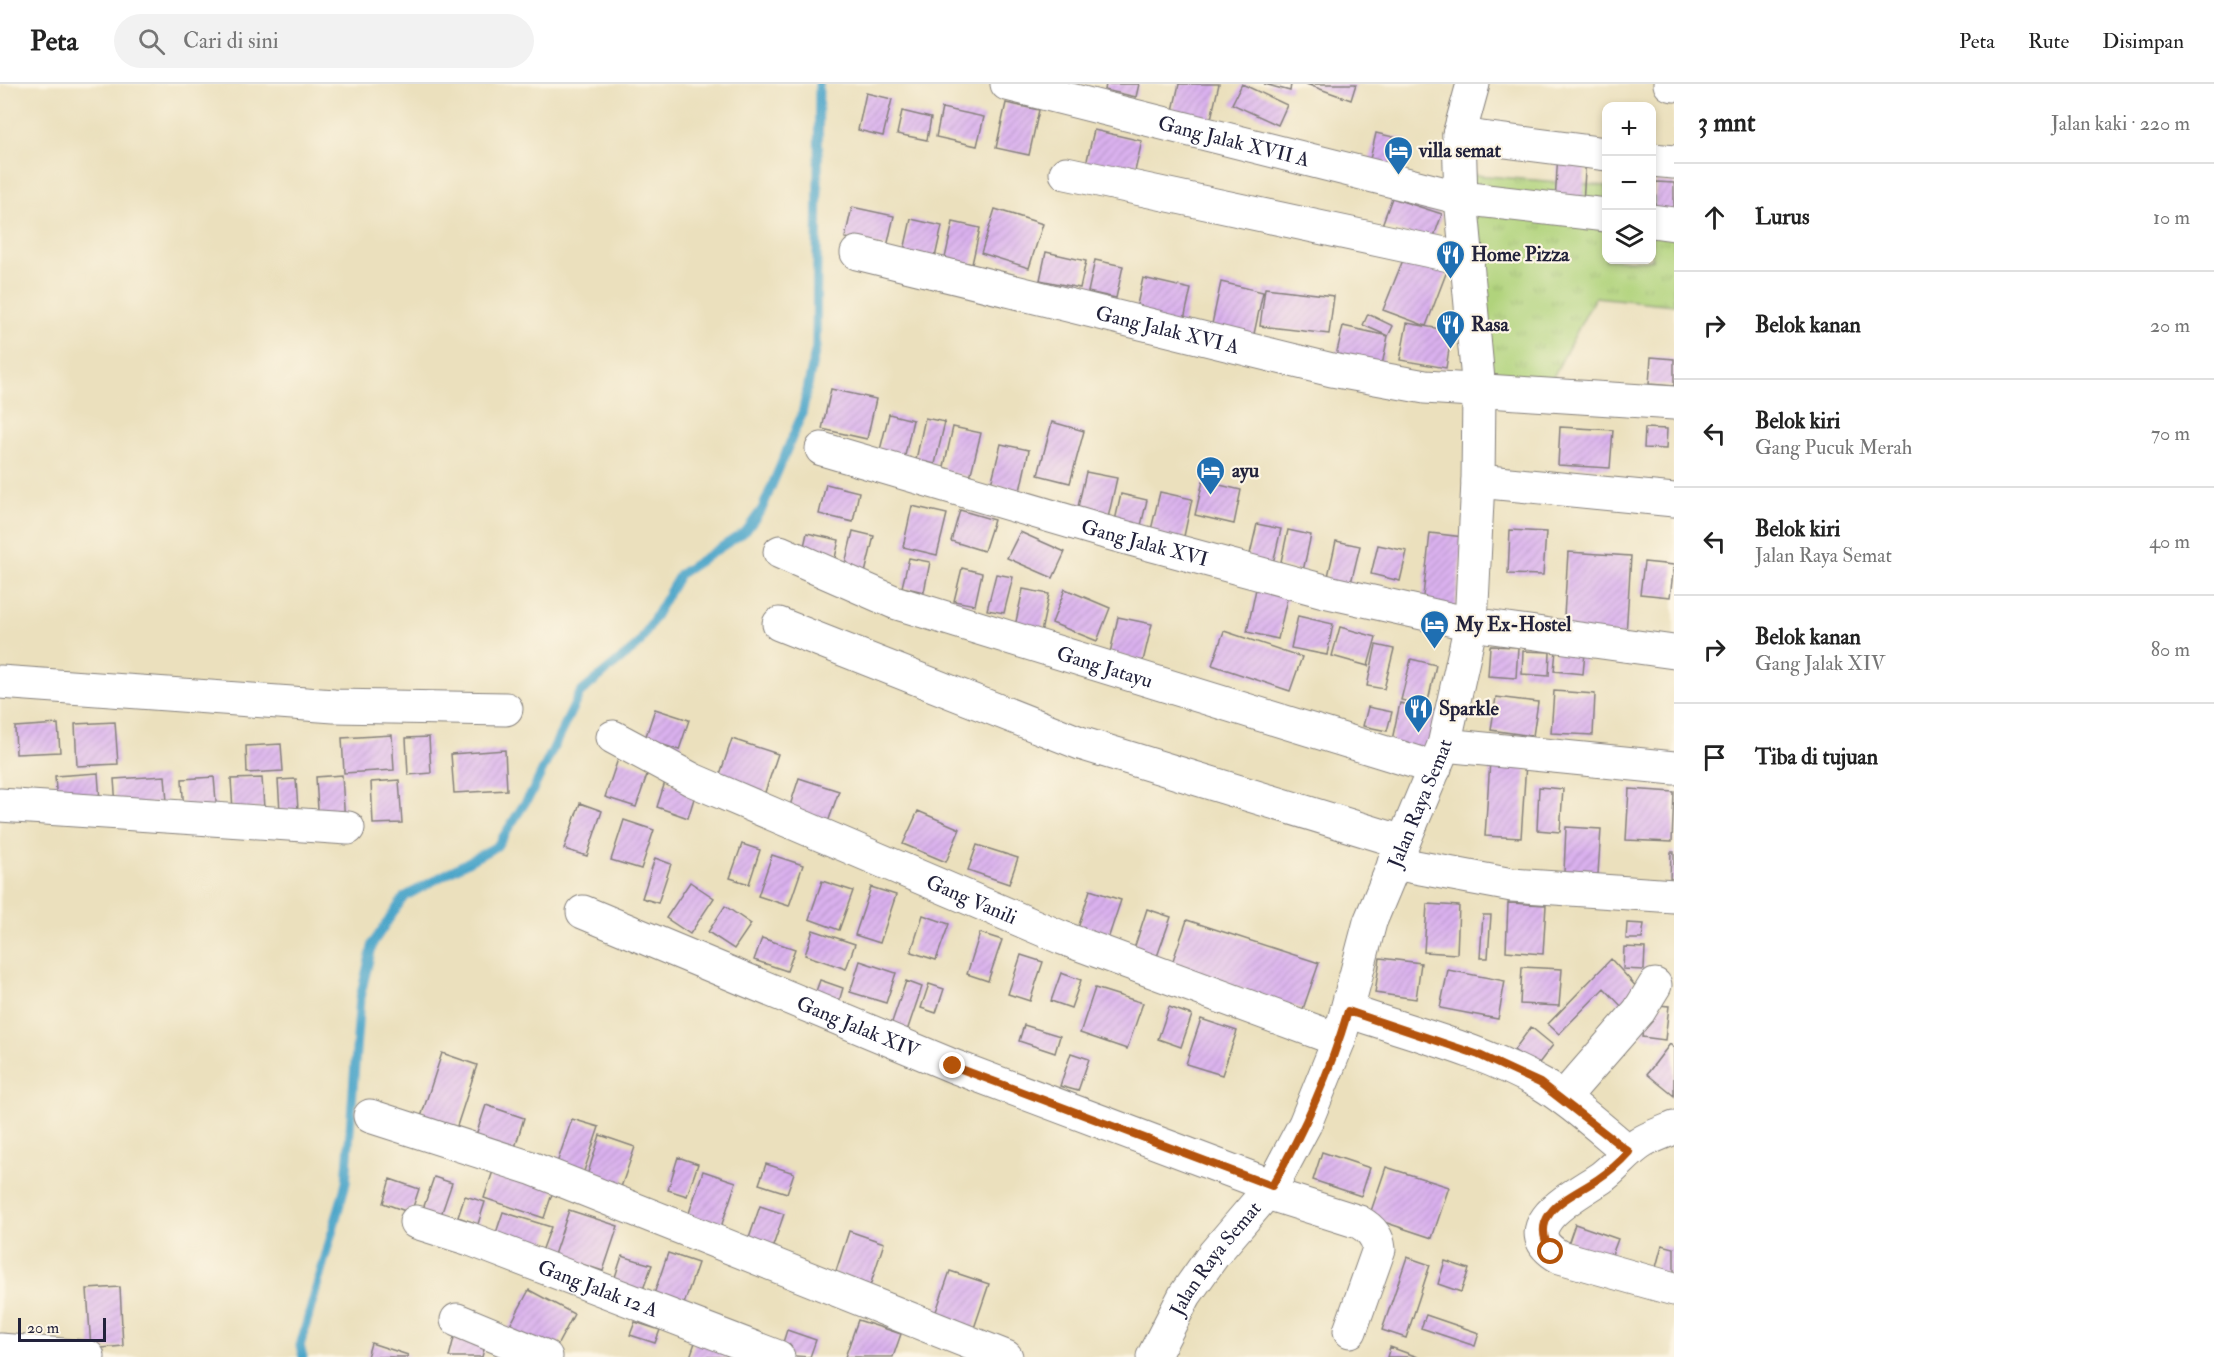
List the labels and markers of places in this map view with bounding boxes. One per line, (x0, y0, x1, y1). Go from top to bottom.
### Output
hotel icon: villa semat (1382, 134, 1414, 176)
place label: villa semat (1418, 138, 1502, 163)
restaurant icon: Home Pizza (1434, 238, 1466, 280)
place label: Home Pizza (1471, 242, 1570, 267)
restaurant icon: Rasa (1434, 308, 1466, 350)
place label: Rasa (1471, 312, 1509, 337)
hotel icon: ayu (1195, 454, 1227, 496)
place label: ayu (1232, 458, 1260, 484)
hotel icon: My Ex-Hostel (1418, 608, 1450, 650)
place label: My Ex-Hostel (1454, 612, 1572, 638)
restaurant icon: Sparkle (1402, 692, 1434, 734)
place label: Sparkle (1439, 696, 1499, 722)

